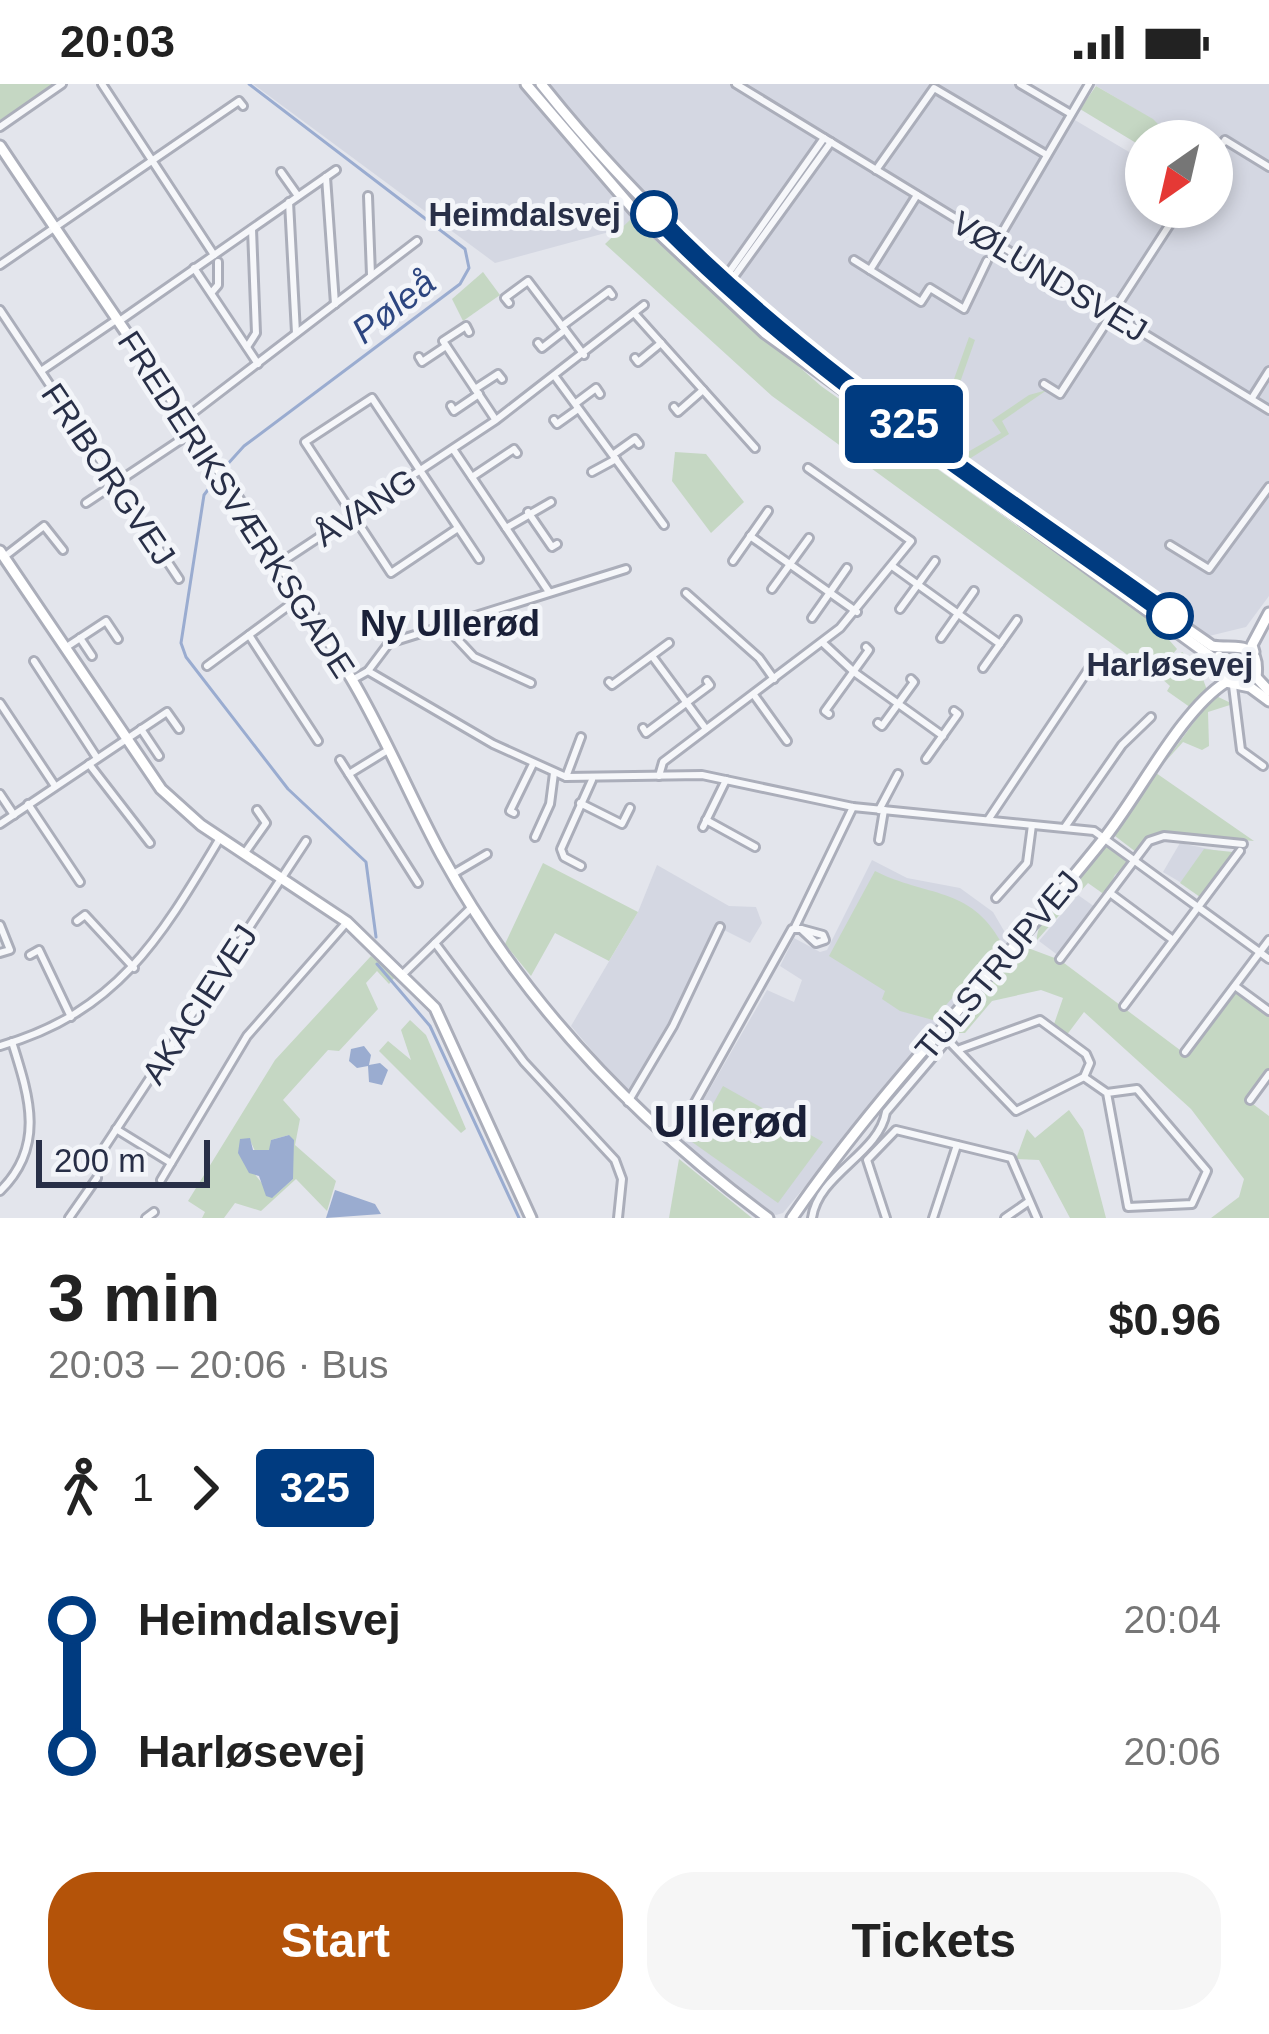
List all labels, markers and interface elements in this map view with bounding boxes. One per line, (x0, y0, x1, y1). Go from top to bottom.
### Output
text: 20:03 (60, 16, 175, 67)
north arrow (1125, 120, 1233, 228)
map controls (1125, 120, 1233, 228)
marker: Heimdalsvej (632, 192, 676, 236)
place label: Heimdalsvej (428, 196, 621, 233)
street label: VØLUNDSVEJ (946, 204, 1154, 349)
water label: Pøleå (344, 261, 443, 351)
street label: FREDERIKSVÆRKSGADE (111, 324, 362, 684)
street label: FRIBORGVEJ (34, 377, 183, 572)
line badge: 325 (835, 385, 973, 463)
text: 325 (869, 400, 939, 447)
street label: ÅVANG (308, 461, 423, 554)
marker: Harløsevej (1148, 594, 1192, 638)
district label: Ny Ullerød (360, 603, 540, 644)
place label: Harløsevej (1087, 646, 1253, 683)
street label: TULSTRUPVEJ (908, 864, 1087, 1067)
street label: AKACIEVEJ (134, 918, 264, 1090)
district label: Ullerød (653, 1096, 809, 1147)
scale bar (36, 1134, 210, 1187)
text: 200 m (54, 1142, 146, 1179)
text: 3 min (48, 1261, 220, 1335)
text: $0.96 (1108, 1294, 1221, 1345)
text: 20:03 – 20:06 · Bus (48, 1343, 388, 1386)
icon: walk (48, 1455, 114, 1521)
icon: forward (172, 1455, 238, 1521)
text: 325 (280, 1464, 350, 1511)
text: 1 (132, 1466, 154, 1509)
text: Heimdalsvej (138, 1594, 401, 1645)
text: 20:04 (1123, 1598, 1221, 1641)
text: Harløsevej (138, 1726, 366, 1777)
text: 20:06 (1123, 1730, 1221, 1773)
button: Start (48, 1872, 623, 2010)
button: Tickets (647, 1872, 1221, 2010)

